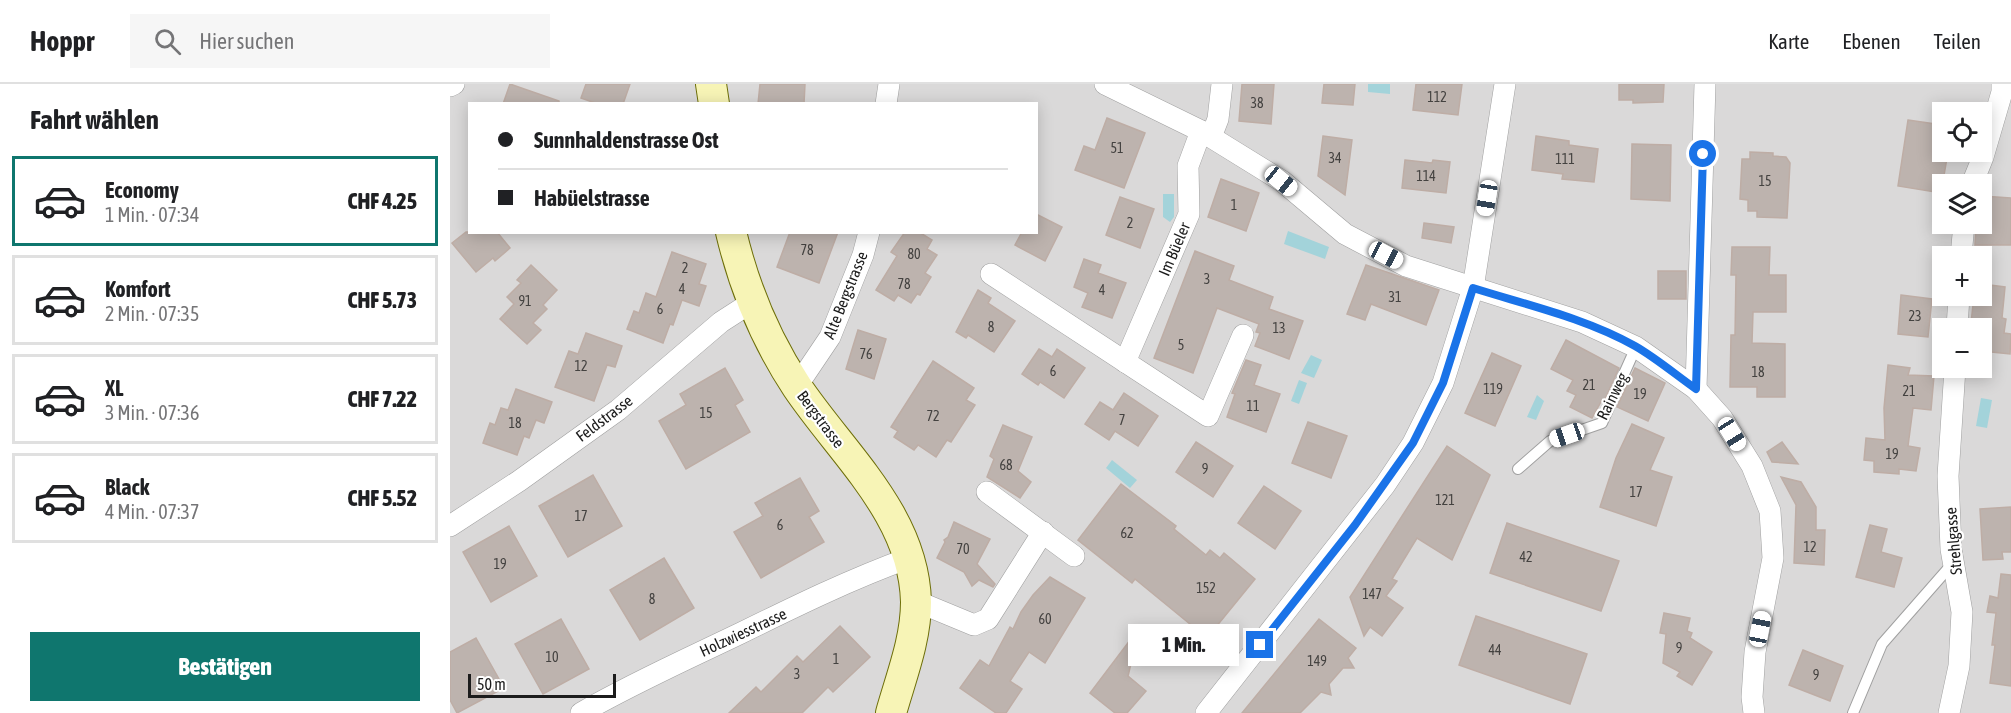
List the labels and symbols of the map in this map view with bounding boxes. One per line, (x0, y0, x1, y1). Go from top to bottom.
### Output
house number: 112 (1427, 89, 1447, 105)
house number: 38 (1250, 95, 1264, 111)
house number: 51 (1110, 140, 1124, 156)
route start (1689, 140, 1716, 167)
house number: 34 (1328, 150, 1342, 166)
house number: 111 (1555, 151, 1575, 167)
car (1261, 163, 1301, 199)
house number: 114 (1416, 168, 1436, 184)
house number: 15 (1758, 173, 1772, 189)
car (1475, 179, 1499, 217)
house number: 1 (1231, 197, 1237, 213)
house number: 2 (1127, 215, 1133, 231)
street label: Im Büeler (1155, 219, 1193, 278)
car (1366, 239, 1406, 271)
house number: 78 (800, 242, 814, 258)
house number: 80 (907, 246, 921, 262)
street label: Alte Bergstrasse (819, 249, 872, 342)
house number: 2 (682, 260, 688, 276)
house number: 3 (1204, 271, 1210, 287)
house number: 78 (897, 276, 911, 292)
house number: 4 (679, 281, 686, 297)
house number: 4 (1099, 282, 1106, 298)
house number: 31 (1388, 289, 1402, 305)
house number: 91 (518, 293, 532, 309)
house number: 6 (657, 301, 664, 317)
house number: 23 (1908, 308, 1922, 324)
house number: 8 (988, 319, 995, 335)
house number: 13 (1272, 320, 1286, 336)
house number: 5 (1178, 337, 1184, 353)
house number: 76 (859, 346, 873, 362)
house number: 12 (574, 358, 588, 374)
house number: 6 (1050, 363, 1057, 379)
house number: 18 (1751, 364, 1765, 380)
street label: Rainweg (1593, 369, 1632, 423)
house number: 21 (1582, 377, 1596, 393)
house number: 119 (1483, 381, 1503, 397)
house number: 21 (1902, 383, 1916, 399)
house number: 19 (1633, 386, 1647, 402)
street label: Bergstrasse (793, 387, 848, 452)
street label: Feldstrasse (572, 391, 636, 445)
house number: 11 (1246, 398, 1260, 414)
house number: 15 (699, 405, 713, 421)
house number: 72 (926, 408, 940, 424)
house number: 7 (1119, 412, 1125, 428)
car (1715, 414, 1749, 454)
house number: 18 (508, 415, 522, 431)
car (1547, 421, 1587, 449)
house number: 19 (1885, 446, 1899, 462)
house number: 68 (999, 457, 1013, 473)
house number: 9 (1202, 461, 1208, 477)
house number: 17 (1629, 484, 1643, 500)
house number: 121 (1435, 492, 1455, 508)
street label: Strehlgasse (1941, 506, 1966, 575)
house number: 17 (574, 508, 588, 524)
house number: 6 (777, 517, 784, 533)
house number: 62 (1120, 525, 1134, 541)
house number: 12 (1803, 539, 1817, 555)
house number: 70 (956, 541, 970, 557)
house number: 42 (1519, 549, 1533, 565)
house number: 19 (493, 556, 507, 572)
house number: 152 (1196, 580, 1216, 596)
house number: 147 (1362, 586, 1382, 602)
house number: 8 (649, 591, 656, 607)
street label: Holzwiesstrasse (697, 604, 789, 660)
car (1748, 610, 1772, 648)
house number: 60 (1038, 611, 1052, 627)
callout: 1 Min. (1128, 624, 1239, 666)
route end (1246, 631, 1273, 658)
house number: 9 (1676, 640, 1682, 656)
house number: 44 (1488, 642, 1502, 658)
house number: 10 (545, 649, 559, 665)
house number: 1 (833, 651, 839, 667)
house number: 149 (1307, 653, 1327, 669)
house number: 3 (794, 666, 800, 682)
house number: 9 (1813, 667, 1819, 683)
scale bar (468, 671, 616, 698)

